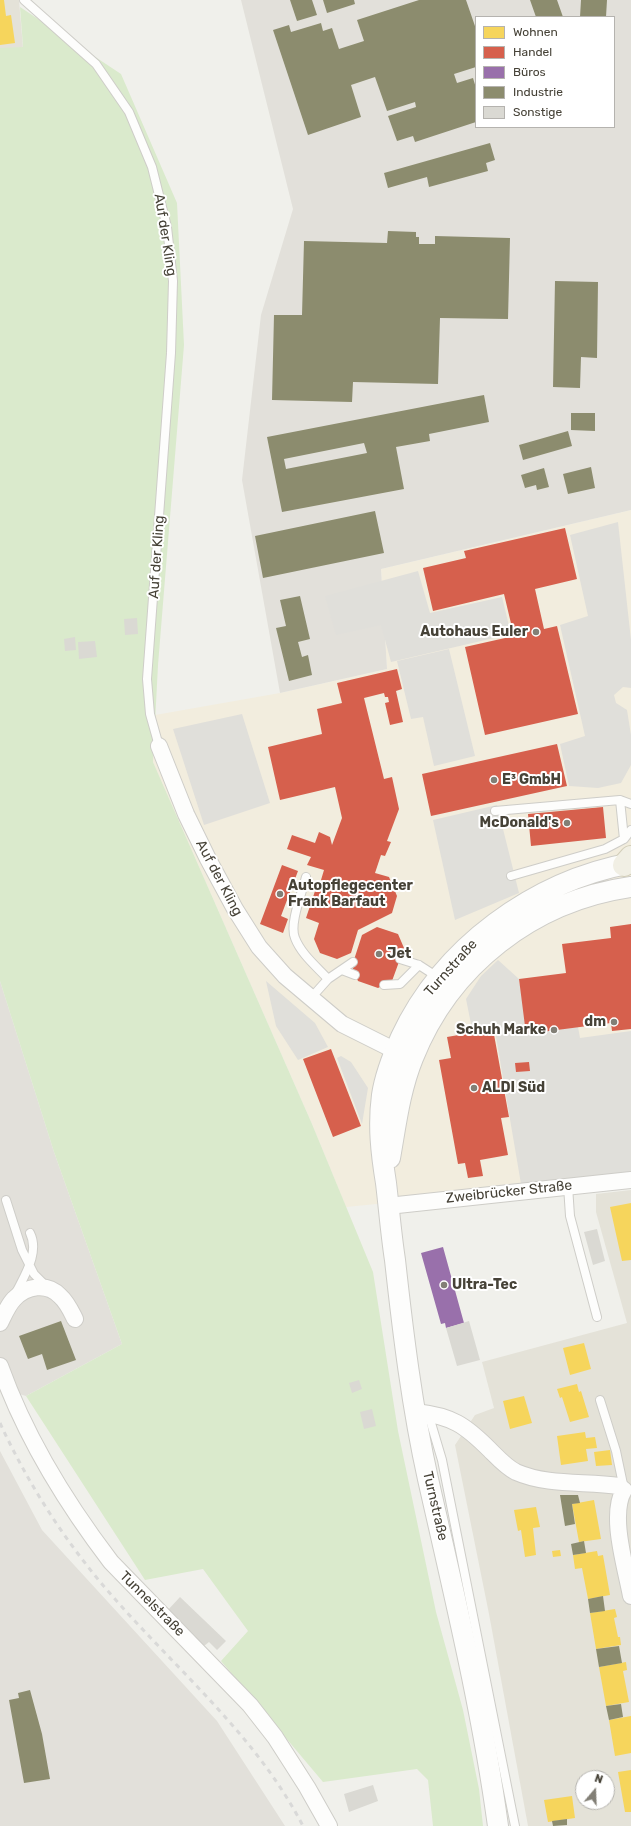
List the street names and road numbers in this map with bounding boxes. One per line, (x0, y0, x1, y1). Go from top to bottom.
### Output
street label: Auf der Kling (150, 192, 180, 278)
street label: Auf der Kling (146, 515, 168, 599)
street label: Auf der Kling (192, 837, 246, 919)
street label: Turnstraße (421, 936, 481, 1000)
street label: Zweibrücker Straße (445, 1177, 573, 1207)
street label: Turnstraße (419, 1470, 451, 1542)
street label: Tunnelstraße (116, 1568, 188, 1640)

